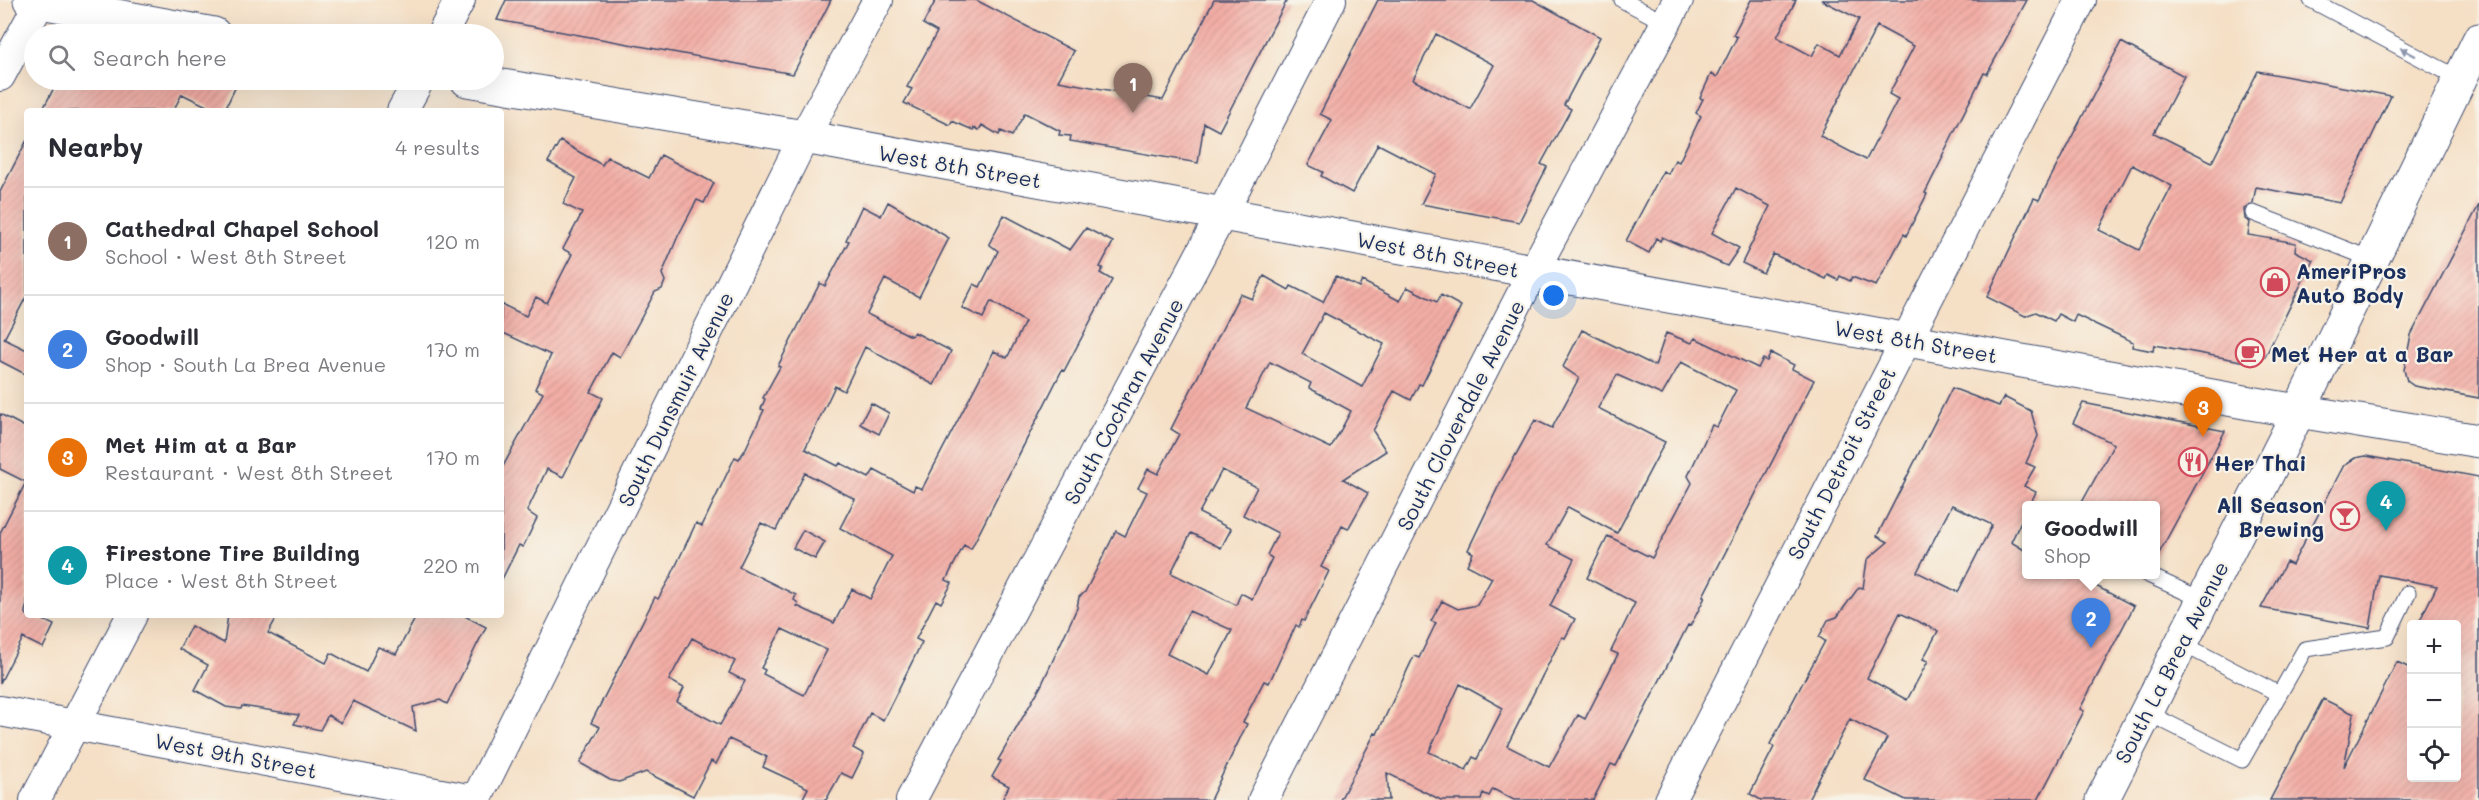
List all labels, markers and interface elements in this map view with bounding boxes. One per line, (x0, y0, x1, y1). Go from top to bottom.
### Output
search box (24, 24, 504, 90)
icon: search (45, 41, 78, 74)
text: Search here (93, 43, 227, 72)
one-way arrow (2399, 47, 2416, 57)
pin: 1 (1114, 63, 1152, 113)
text: Nearby (48, 130, 143, 164)
text: 4 results (395, 134, 480, 160)
street label: West 8th Street (876, 138, 1044, 194)
text: Cathedral Chapel School (105, 214, 379, 243)
street label: West 8th Street (1354, 225, 1522, 283)
text: 1 (63, 228, 72, 254)
text: 120 m (425, 228, 480, 254)
text: School · West 8th Street (105, 243, 347, 269)
place label: AmeriPros Auto Body (2296, 257, 2406, 309)
shop icon: AmeriPros Auto Body (2259, 266, 2291, 298)
your location (1539, 281, 1568, 310)
street label: South Dunsmuir Avenue (611, 287, 739, 511)
street label: South Cochran Avenue (1057, 293, 1189, 509)
street label: South Cloverdale Avenue (1390, 295, 1530, 535)
street label: West 8th Street (1832, 313, 2000, 369)
text: Goodwill (105, 322, 199, 351)
text: 2 (62, 336, 73, 362)
text: 170 m (425, 336, 480, 362)
cafe icon: Met Her at a Bar (2234, 337, 2266, 369)
place label: Met Her at a Bar (2271, 340, 2454, 367)
text: Shop · South La Brea Avenue (105, 351, 386, 377)
street label: South Detroit Street (1781, 362, 1901, 564)
pin: 3 (2184, 388, 2222, 437)
text: Met Him at a Bar (105, 430, 297, 459)
text: 3 (62, 444, 74, 470)
text: 170 m (425, 444, 480, 470)
restaurant icon: Her Thai (2177, 446, 2209, 478)
place label: Her Thai (2214, 449, 2307, 476)
text: Restaurant · West 8th Street (105, 459, 393, 485)
pin: 4 (2366, 482, 2406, 531)
place label: All Season Brewing (2217, 491, 2324, 542)
bar icon: All Season Brewing (2329, 500, 2361, 532)
popup (2022, 501, 2160, 579)
text: Goodwill (2044, 513, 2138, 542)
text: Firestone Tire Building (105, 538, 360, 567)
text: Shop (2044, 542, 2091, 568)
text: 4 (61, 552, 74, 578)
text: 220 m (423, 552, 480, 578)
street label: South La Brea Avenue (2108, 556, 2234, 768)
text: Place · West 8th Street (105, 567, 337, 593)
pin: 2 (2072, 598, 2110, 648)
map controls (2407, 620, 2461, 782)
button: + (2407, 620, 2461, 674)
button: − (2407, 674, 2461, 728)
street label: West 9th Street (153, 726, 319, 784)
button: locate (2407, 728, 2461, 782)

